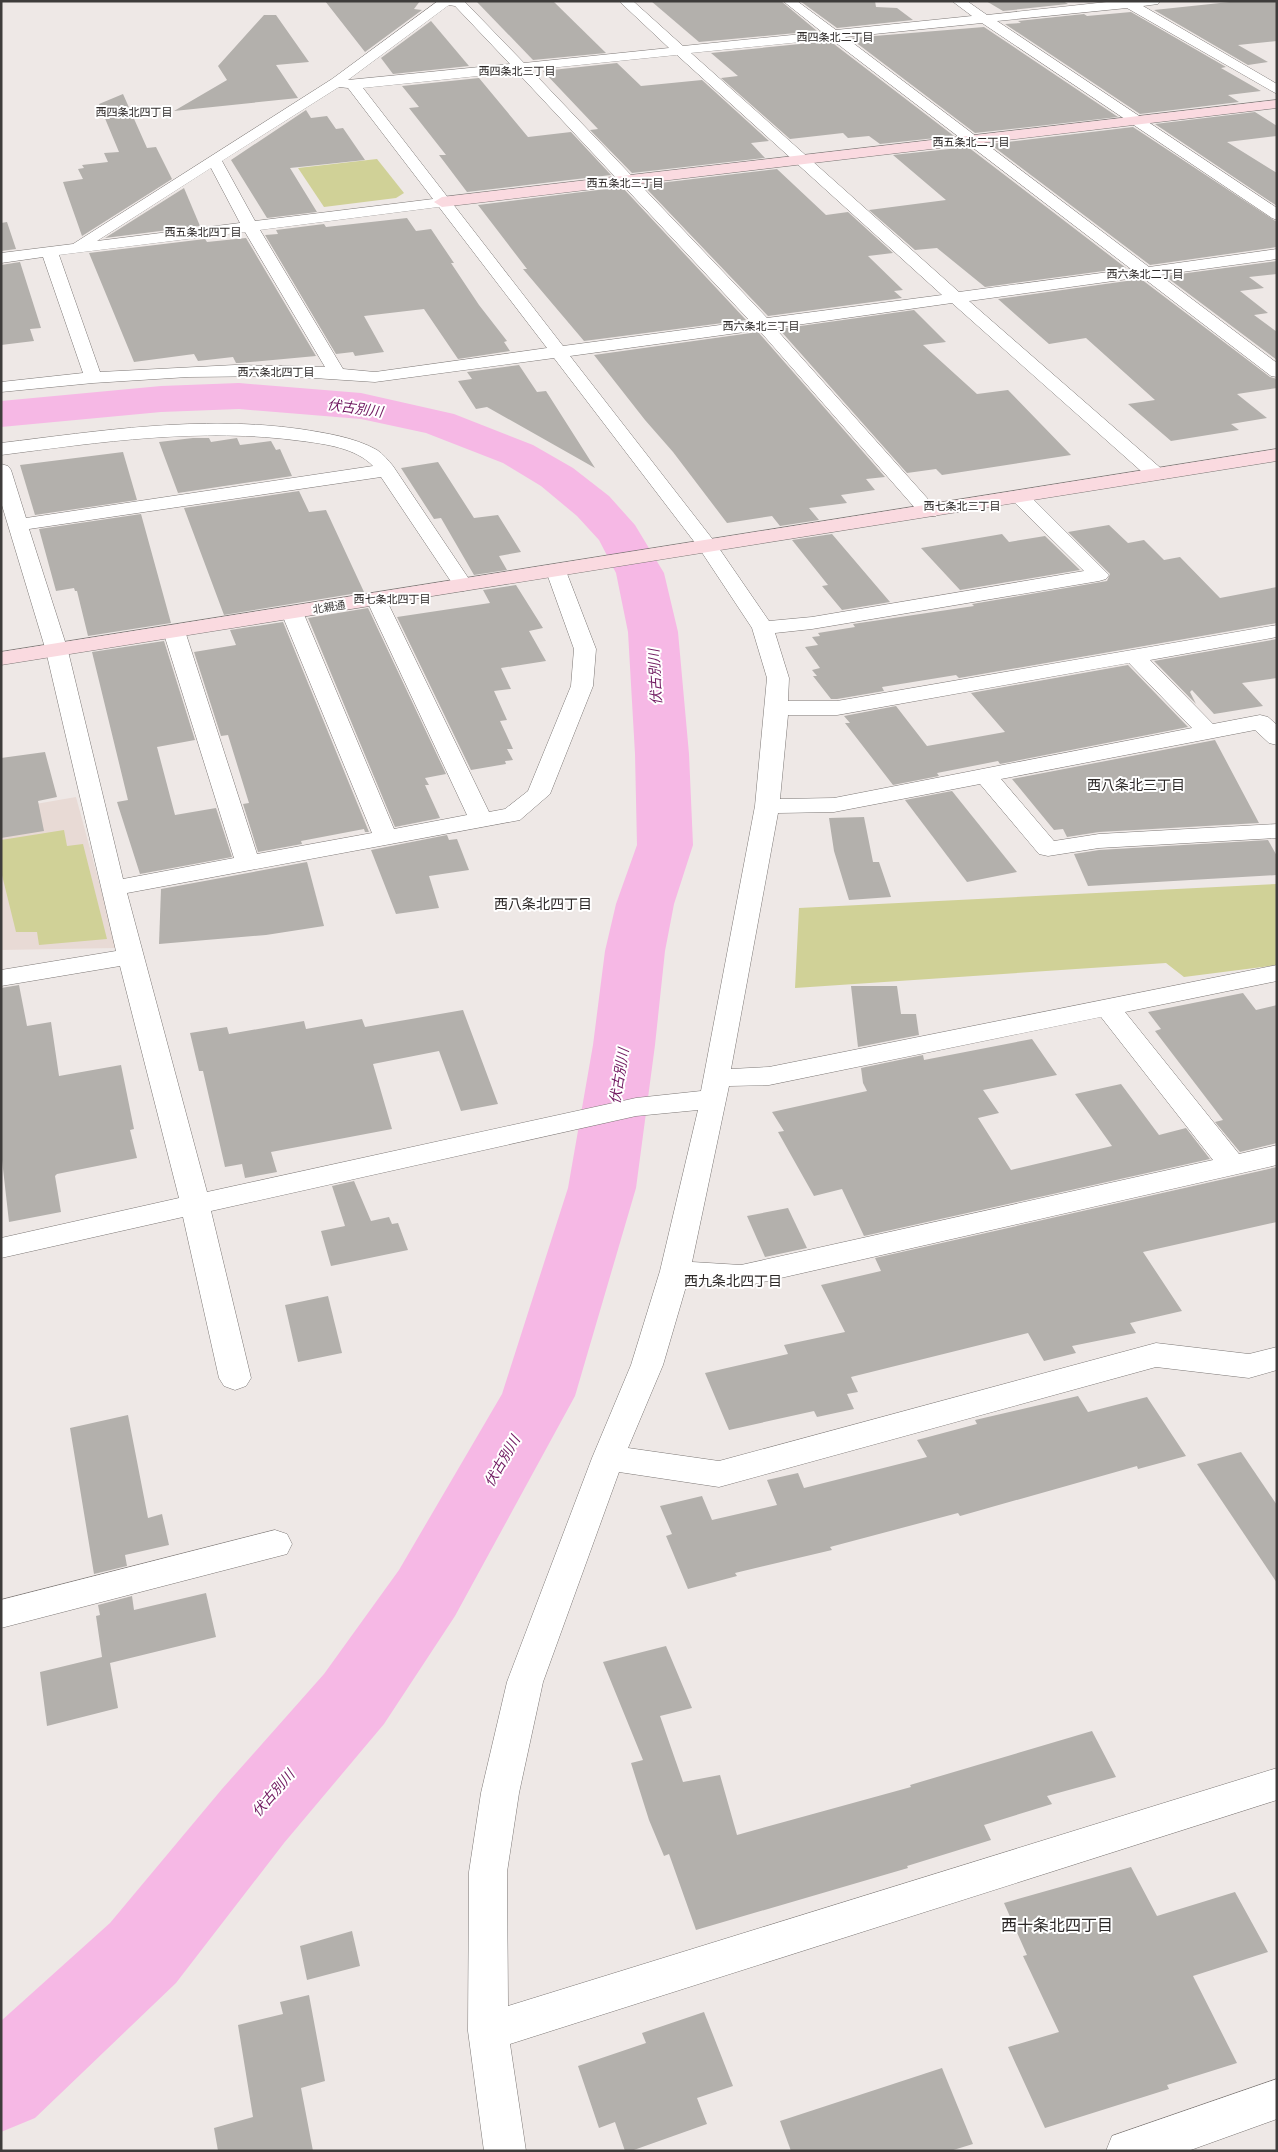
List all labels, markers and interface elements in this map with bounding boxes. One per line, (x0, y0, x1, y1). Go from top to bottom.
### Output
district label: 西四条北二丁目 (797, 30, 874, 44)
district label: 西四条北三丁目 (479, 64, 556, 78)
district label: 西四条北四丁目 (96, 105, 173, 119)
district label: 西五条北二丁目 (933, 135, 1010, 149)
district label: 西五条北三丁目 (587, 176, 664, 190)
district label: 西五条北四丁目 (165, 225, 242, 239)
district label: 西六条北二丁目 (1107, 267, 1184, 281)
district label: 西六条北三丁目 (723, 319, 800, 333)
district label: 西六条北四丁目 (238, 365, 315, 379)
water label: 伏古別川 (326, 395, 386, 421)
district label: 西七条北三丁目 (924, 499, 1001, 513)
district label: 西七条北四丁目 (354, 592, 431, 606)
street label: 北親通 (312, 598, 346, 616)
water label: 伏古別川 (644, 647, 665, 705)
district label: 西八条北三丁目 (1087, 776, 1185, 794)
district label: 西八条北四丁目 (494, 895, 592, 913)
water label: 伏古別川 (606, 1045, 633, 1105)
district label: 西九条北四丁目 (684, 1272, 782, 1290)
water label: 伏古別川 (480, 1431, 525, 1490)
water label: 伏古別川 (248, 1764, 299, 1820)
district label: 西十条北四丁目 (1001, 1915, 1113, 1935)

